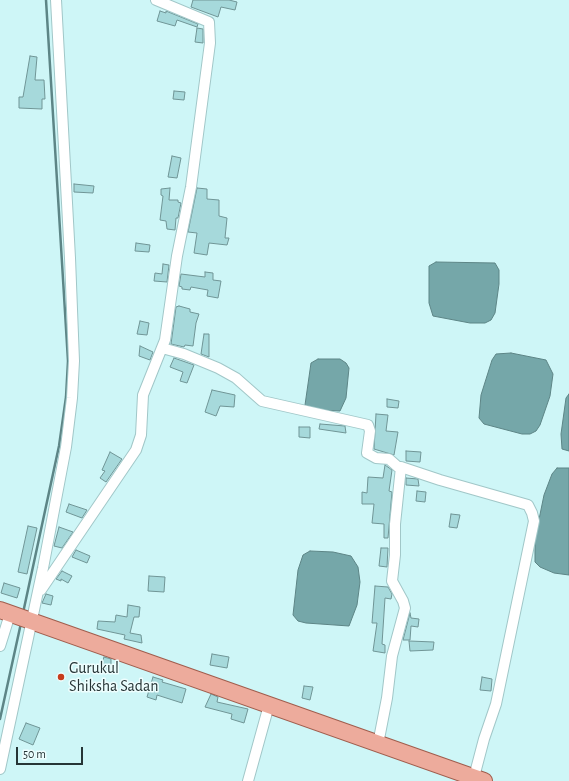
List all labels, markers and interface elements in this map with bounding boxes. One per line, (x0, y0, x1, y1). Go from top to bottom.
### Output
place label: Gurukul Shiksha Sadan (69, 658, 159, 696)
marker: Gurukul Shiksha Sadan (56, 672, 66, 682)
scale bar (18, 739, 85, 765)
text: 50 m (23, 748, 46, 760)

